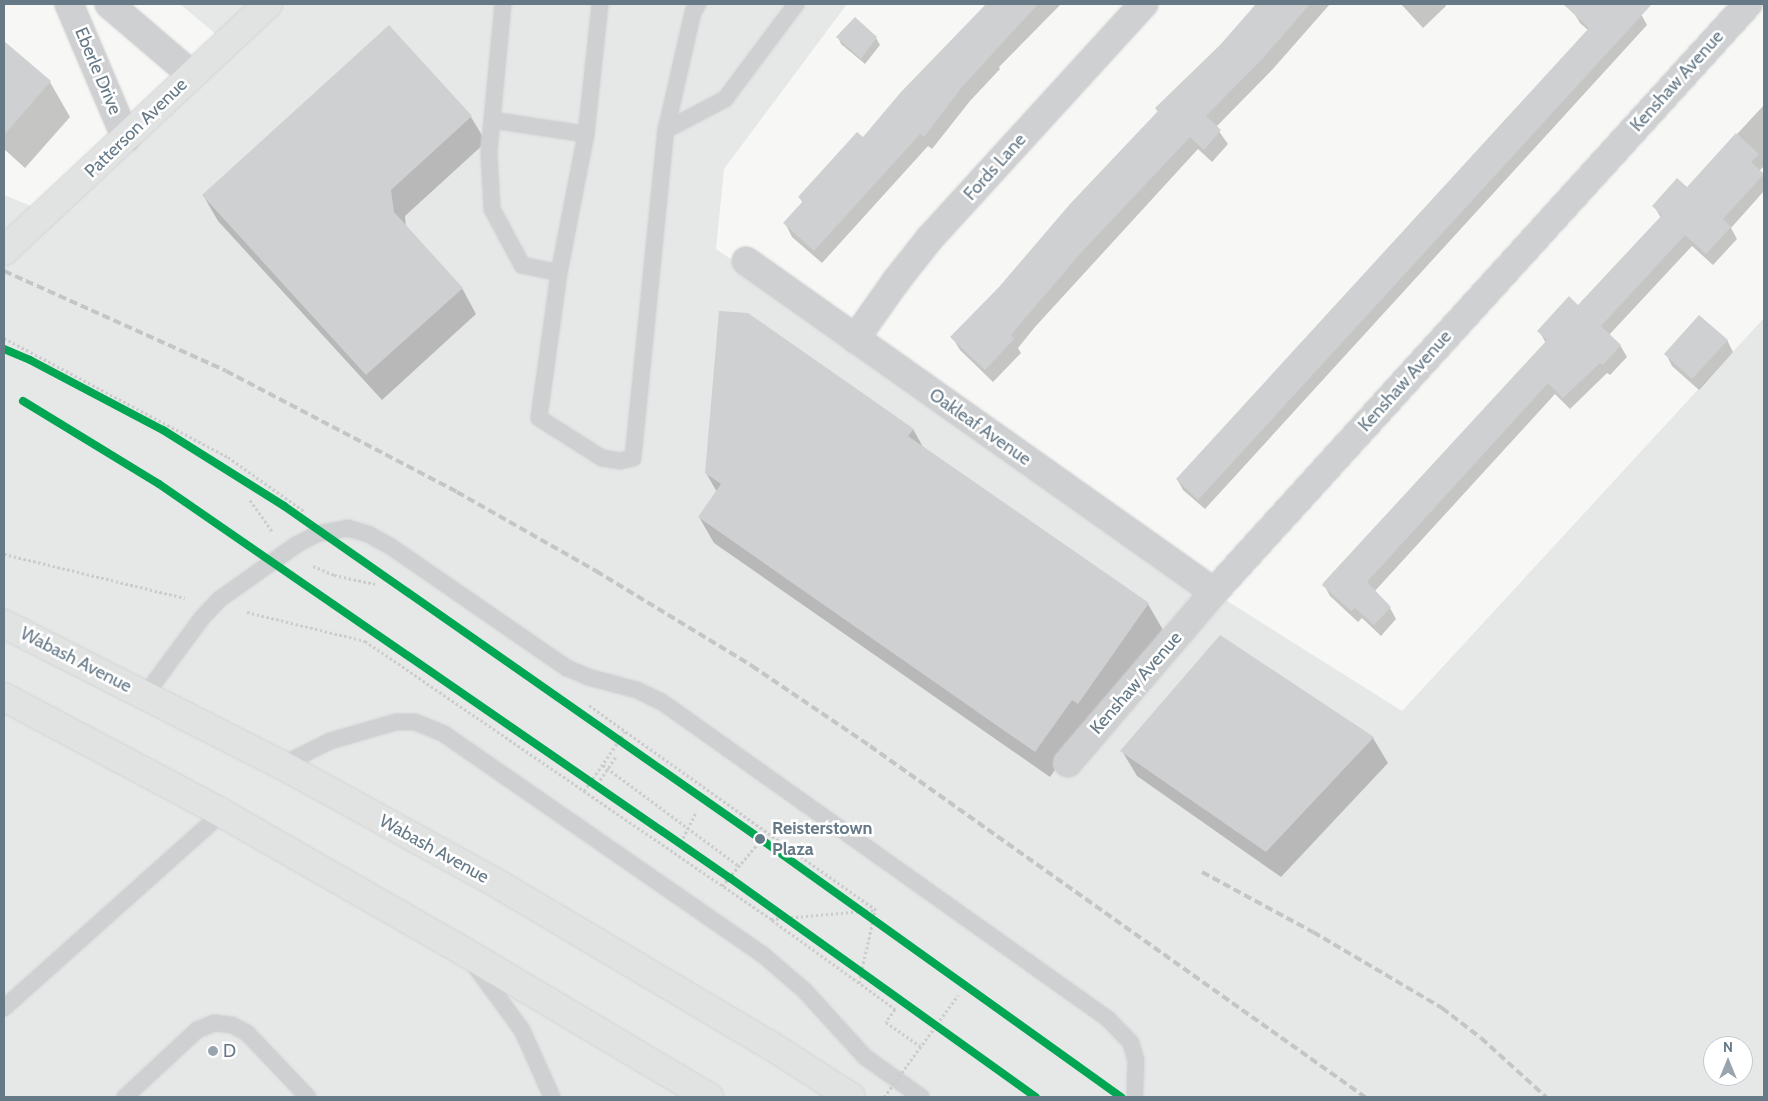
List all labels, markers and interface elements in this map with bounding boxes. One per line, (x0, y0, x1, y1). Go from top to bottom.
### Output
street label: Eberle Drive (70, 24, 126, 118)
street label: Kenshaw Avenue (1626, 26, 1728, 136)
street label: Patterson Avenue (80, 74, 192, 182)
street label: Fords Lane (959, 129, 1031, 205)
street label: Kenshaw Avenue (1354, 326, 1456, 436)
street label: Oakleaf Avenue (925, 384, 1035, 470)
street label: Wabash Avenue (17, 623, 135, 697)
street label: Kenshaw Avenue (1086, 627, 1186, 739)
street label: Wabash Avenue (375, 810, 493, 888)
place label: Reisterstown Plaza (772, 818, 872, 861)
marker: Reisterstown Plaza (751, 830, 769, 848)
north arrow (1703, 1036, 1753, 1086)
text: N (1723, 1038, 1733, 1056)
place label: D (223, 1040, 236, 1062)
marker: D (207, 1045, 219, 1057)

